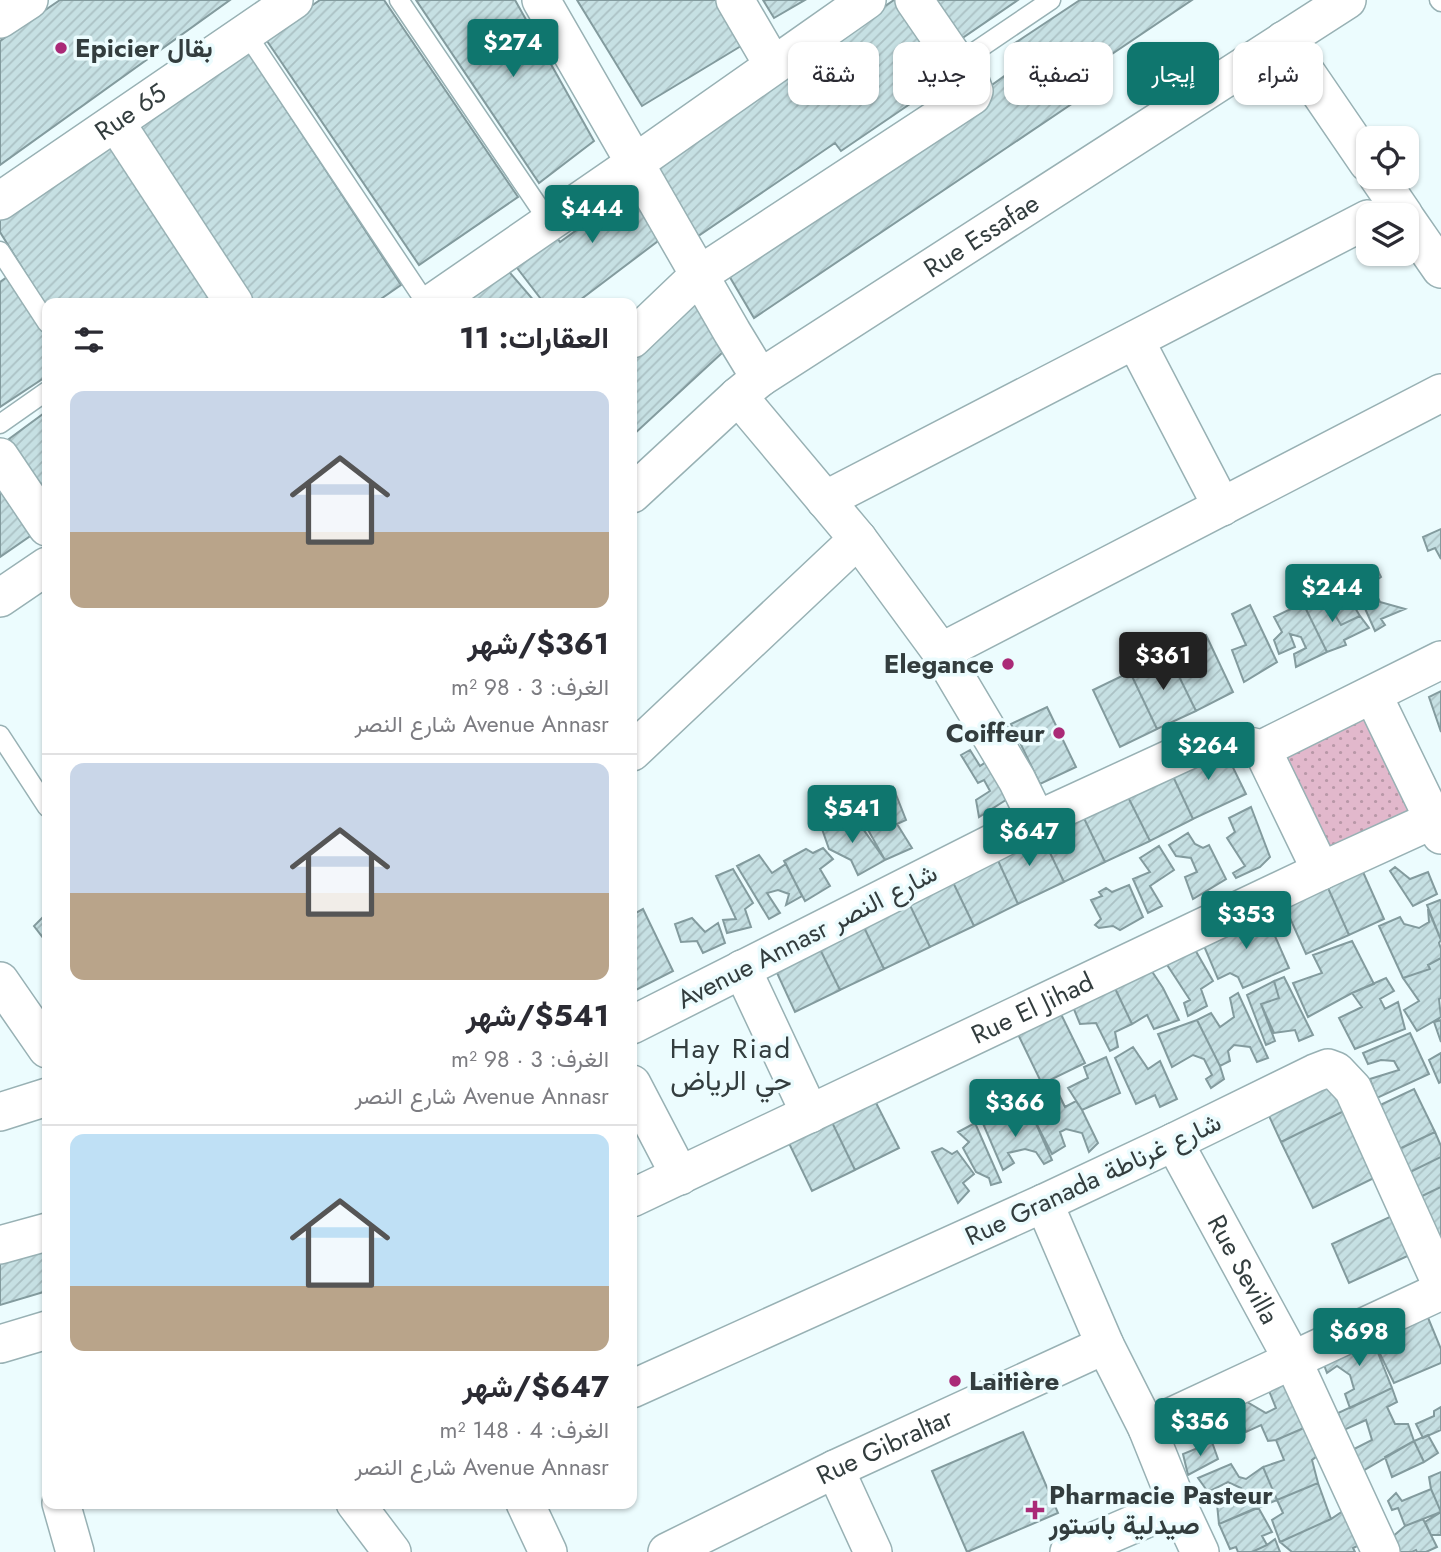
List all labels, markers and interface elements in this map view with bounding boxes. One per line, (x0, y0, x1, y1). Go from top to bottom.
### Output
pin: $274 (472, 20, 554, 79)
text: $274 (483, 25, 543, 59)
place label: Epicier بقال (75, 29, 213, 67)
marker: Epicier بقال (53, 40, 69, 56)
chip: شقة (788, 42, 879, 105)
chip: جديد (893, 42, 990, 105)
chip: تصفية (1004, 42, 1113, 105)
chip: إيجار (1127, 42, 1219, 105)
chip: شراء (1233, 42, 1323, 105)
street label: Rue 65 (87, 74, 174, 150)
map controls (1356, 126, 1419, 266)
button: locate (1356, 126, 1419, 189)
street label: Rue Essafae (916, 184, 1046, 287)
pin: $444 (551, 186, 633, 245)
text: $444 (561, 191, 623, 225)
button: layers (1356, 203, 1419, 266)
text: العقارات: 11 (459, 316, 609, 359)
icon: filters (70, 321, 108, 359)
icon: home (277, 437, 403, 563)
pin: $244 (1291, 564, 1373, 624)
text: $244 (1301, 570, 1363, 604)
text: $361/شهر (467, 622, 609, 665)
pin: $361 (1122, 632, 1204, 692)
text: $361 (1135, 638, 1191, 672)
place label: Elegance (884, 645, 994, 683)
marker: Elegance (1000, 656, 1016, 672)
text: الغرف: 3 · 98 m² (451, 670, 609, 704)
text: Avenue Annasr شارع النصر (354, 707, 609, 741)
place label: Coiffeur (946, 714, 1045, 752)
pin: $264 (1167, 722, 1249, 782)
marker: Coiffeur (1051, 725, 1067, 741)
text: $264 (1178, 728, 1238, 762)
pin: $541 (811, 786, 893, 845)
text: $541 (824, 791, 880, 825)
pin: $647 (988, 808, 1070, 868)
icon: home (277, 809, 403, 935)
text: $647 (999, 814, 1059, 848)
street label: Avenue Annasr شارع النصر (670, 854, 944, 1018)
pin: $353 (1205, 892, 1287, 951)
text: $353 (1217, 897, 1275, 931)
street label: Rue El Jihad (965, 963, 1100, 1053)
text: $541/شهر (466, 994, 609, 1037)
district label: Hay Riad حي الرياض (670, 1028, 792, 1103)
text: الغرف: 3 · 98 m² (451, 1042, 609, 1076)
text: Avenue Annasr شارع النصر (354, 1079, 609, 1113)
pin: $366 (974, 1080, 1056, 1139)
text: $366 (985, 1085, 1045, 1119)
street label: Rue Granada شارع غرناطة (959, 1103, 1227, 1255)
icon: home (277, 1180, 403, 1306)
street label: Rue Sevilla (1198, 1208, 1288, 1331)
pin: $698 (1318, 1308, 1400, 1368)
text: $698 (1329, 1314, 1389, 1348)
place label: Laitière (969, 1362, 1060, 1400)
text: $647/شهر (462, 1365, 609, 1408)
marker: Laitière (947, 1373, 963, 1389)
street label: Rue Gibraltar (810, 1398, 959, 1494)
pin: $356 (1159, 1398, 1241, 1458)
text: $356 (1171, 1404, 1229, 1438)
text: الغرف: 4 · 148 m² (440, 1413, 609, 1447)
text: Avenue Annasr شارع النصر (354, 1450, 609, 1484)
place label: Pharmacie Pasteur صيدلية باستور (1048, 1476, 1273, 1544)
marker: Pharmacie Pasteur صيدلية باستور (1027, 1502, 1043, 1518)

